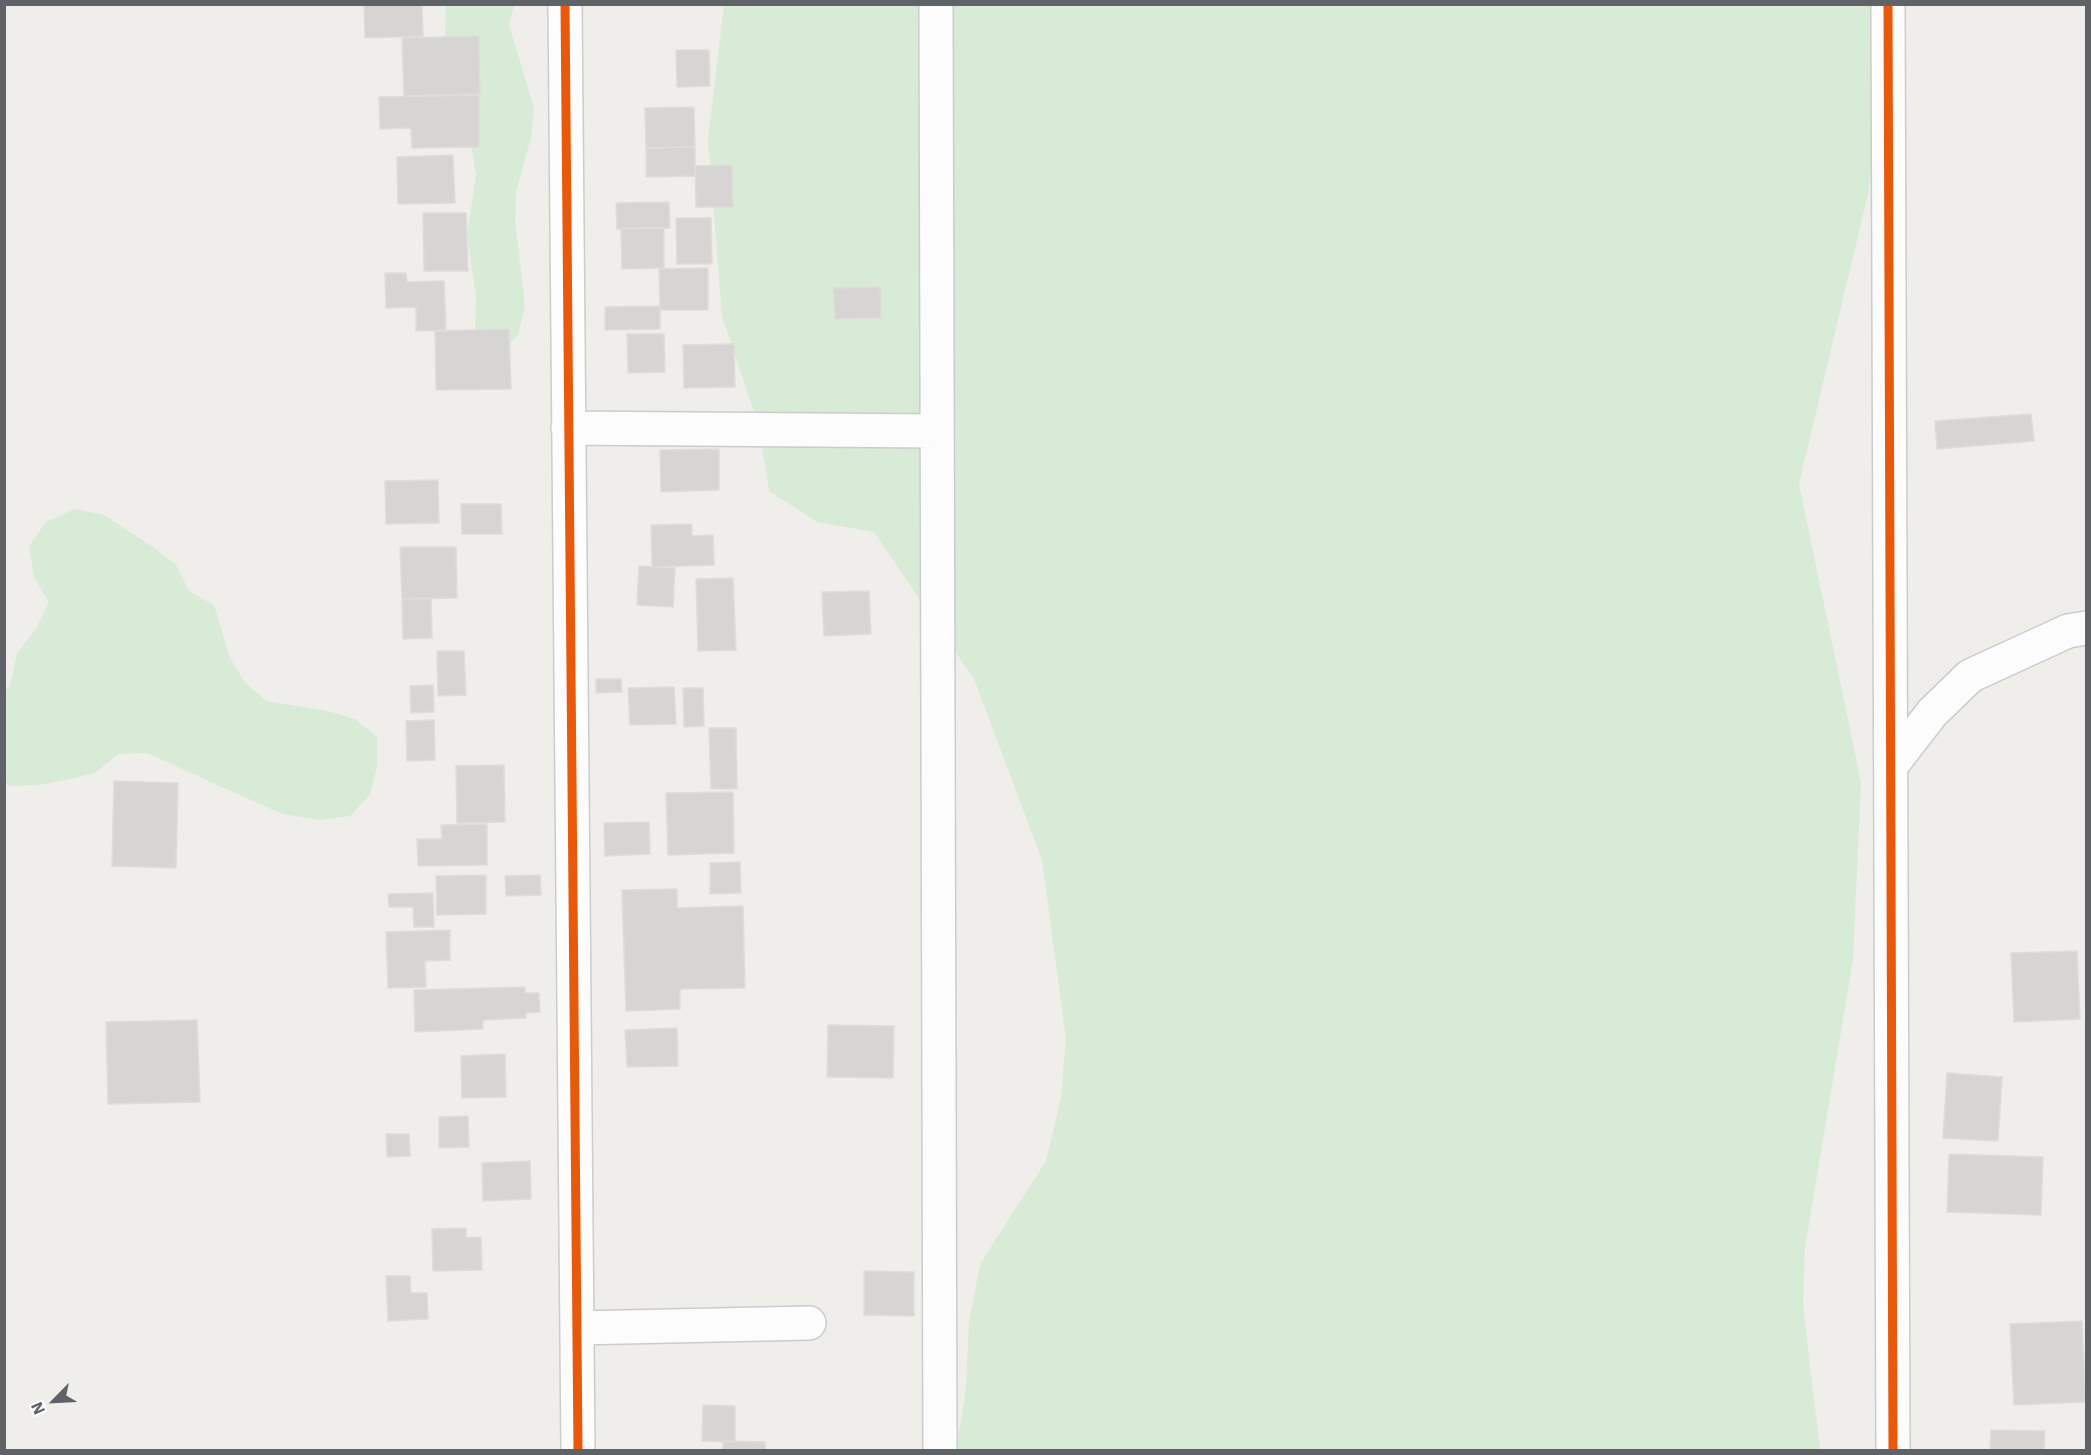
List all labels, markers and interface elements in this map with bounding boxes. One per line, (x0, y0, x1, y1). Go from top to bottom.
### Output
north arrow (24, 1371, 84, 1431)
text: N (26, 1399, 49, 1418)

